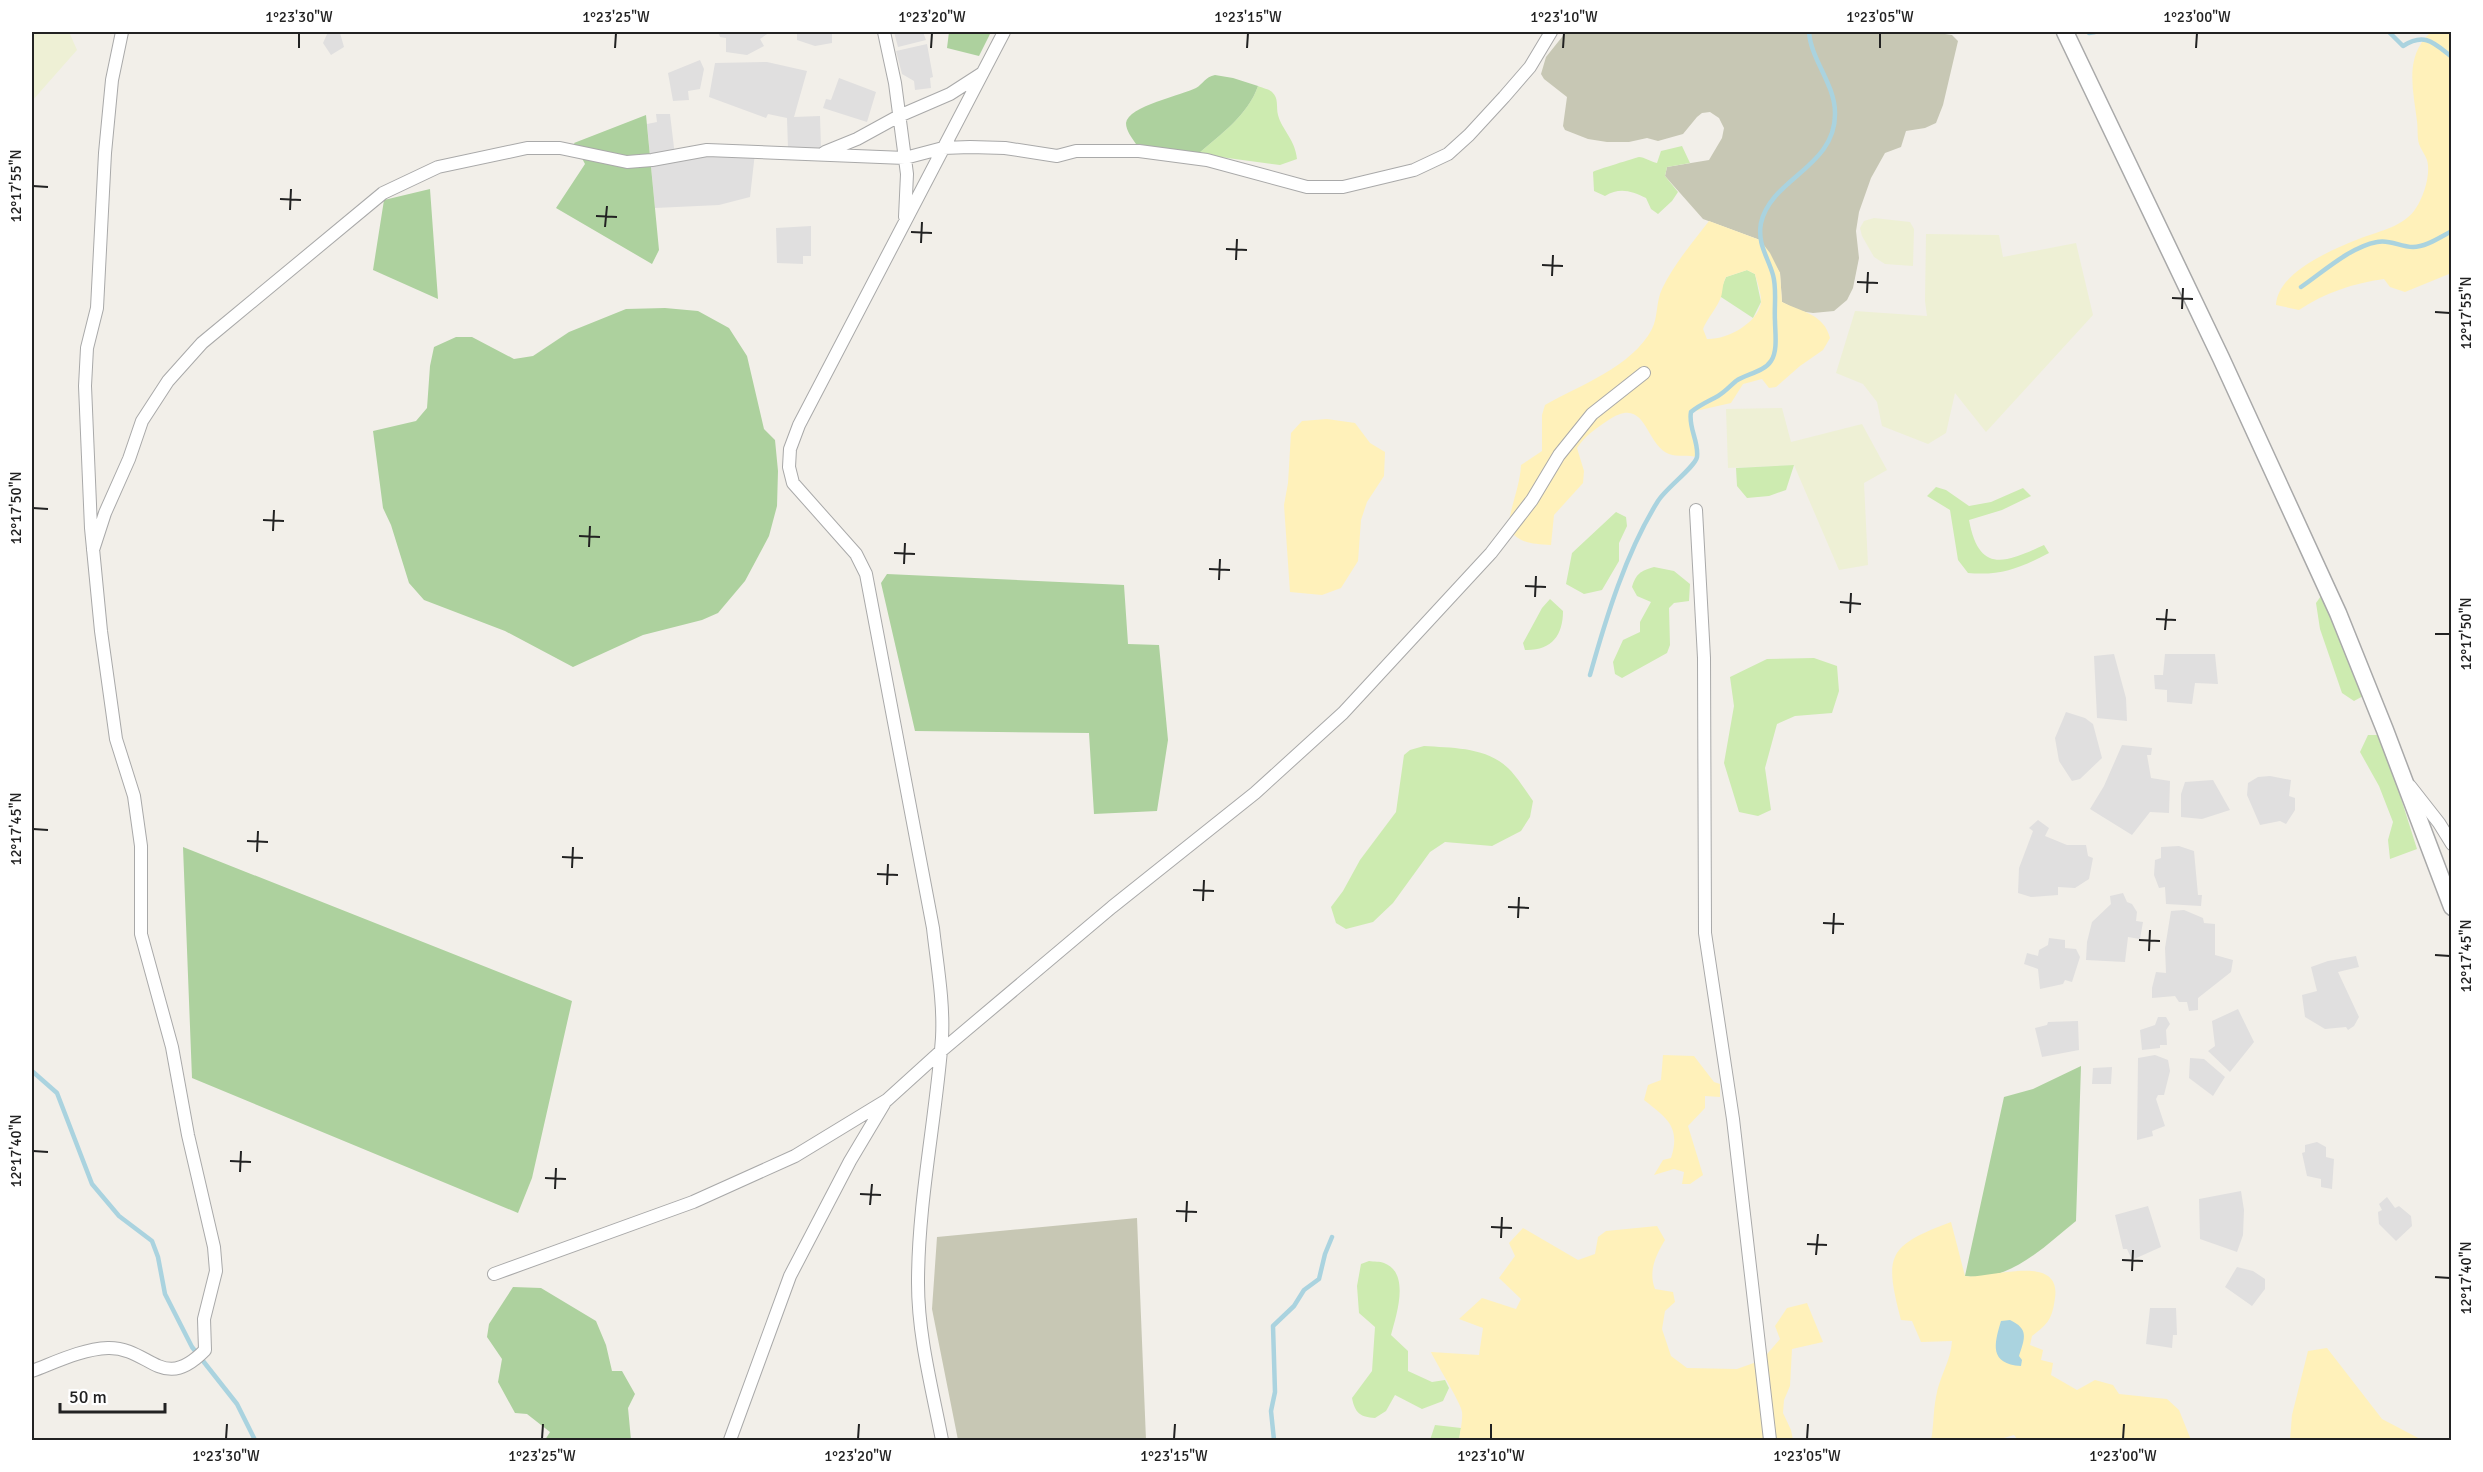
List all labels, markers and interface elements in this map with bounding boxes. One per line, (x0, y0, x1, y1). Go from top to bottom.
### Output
text: 1°23'30"W (265, 8, 333, 26)
text: 1°23'25"W (582, 8, 650, 26)
text: 1°23'20"W (898, 8, 966, 26)
text: 1°23'15"W (1214, 8, 1282, 26)
text: 1°23'10"W (1530, 8, 1598, 26)
text: 1°23'05"W (1846, 8, 1914, 26)
text: 1°23'00"W (2163, 8, 2231, 26)
text: 12°17'55"N (7, 149, 25, 223)
text: 12°17'55"N (2457, 276, 2475, 350)
text: 12°17'50"N (7, 471, 25, 545)
text: 12°17'50"N (2457, 597, 2475, 671)
text: 12°17'45"N (7, 792, 25, 866)
text: 12°17'45"N (2457, 919, 2475, 993)
text: 12°17'40"N (7, 1114, 25, 1188)
text: 12°17'40"N (2457, 1241, 2475, 1315)
scale bar (60, 1376, 165, 1414)
text: 50 m (69, 1386, 107, 1408)
text: 1°23'30"W (192, 1447, 260, 1465)
text: 1°23'25"W (508, 1447, 576, 1465)
text: 1°23'20"W (824, 1447, 892, 1465)
text: 1°23'15"W (1140, 1447, 1208, 1465)
text: 1°23'10"W (1457, 1447, 1525, 1465)
text: 1°23'05"W (1773, 1447, 1841, 1465)
text: 1°23'00"W (2089, 1447, 2157, 1465)

